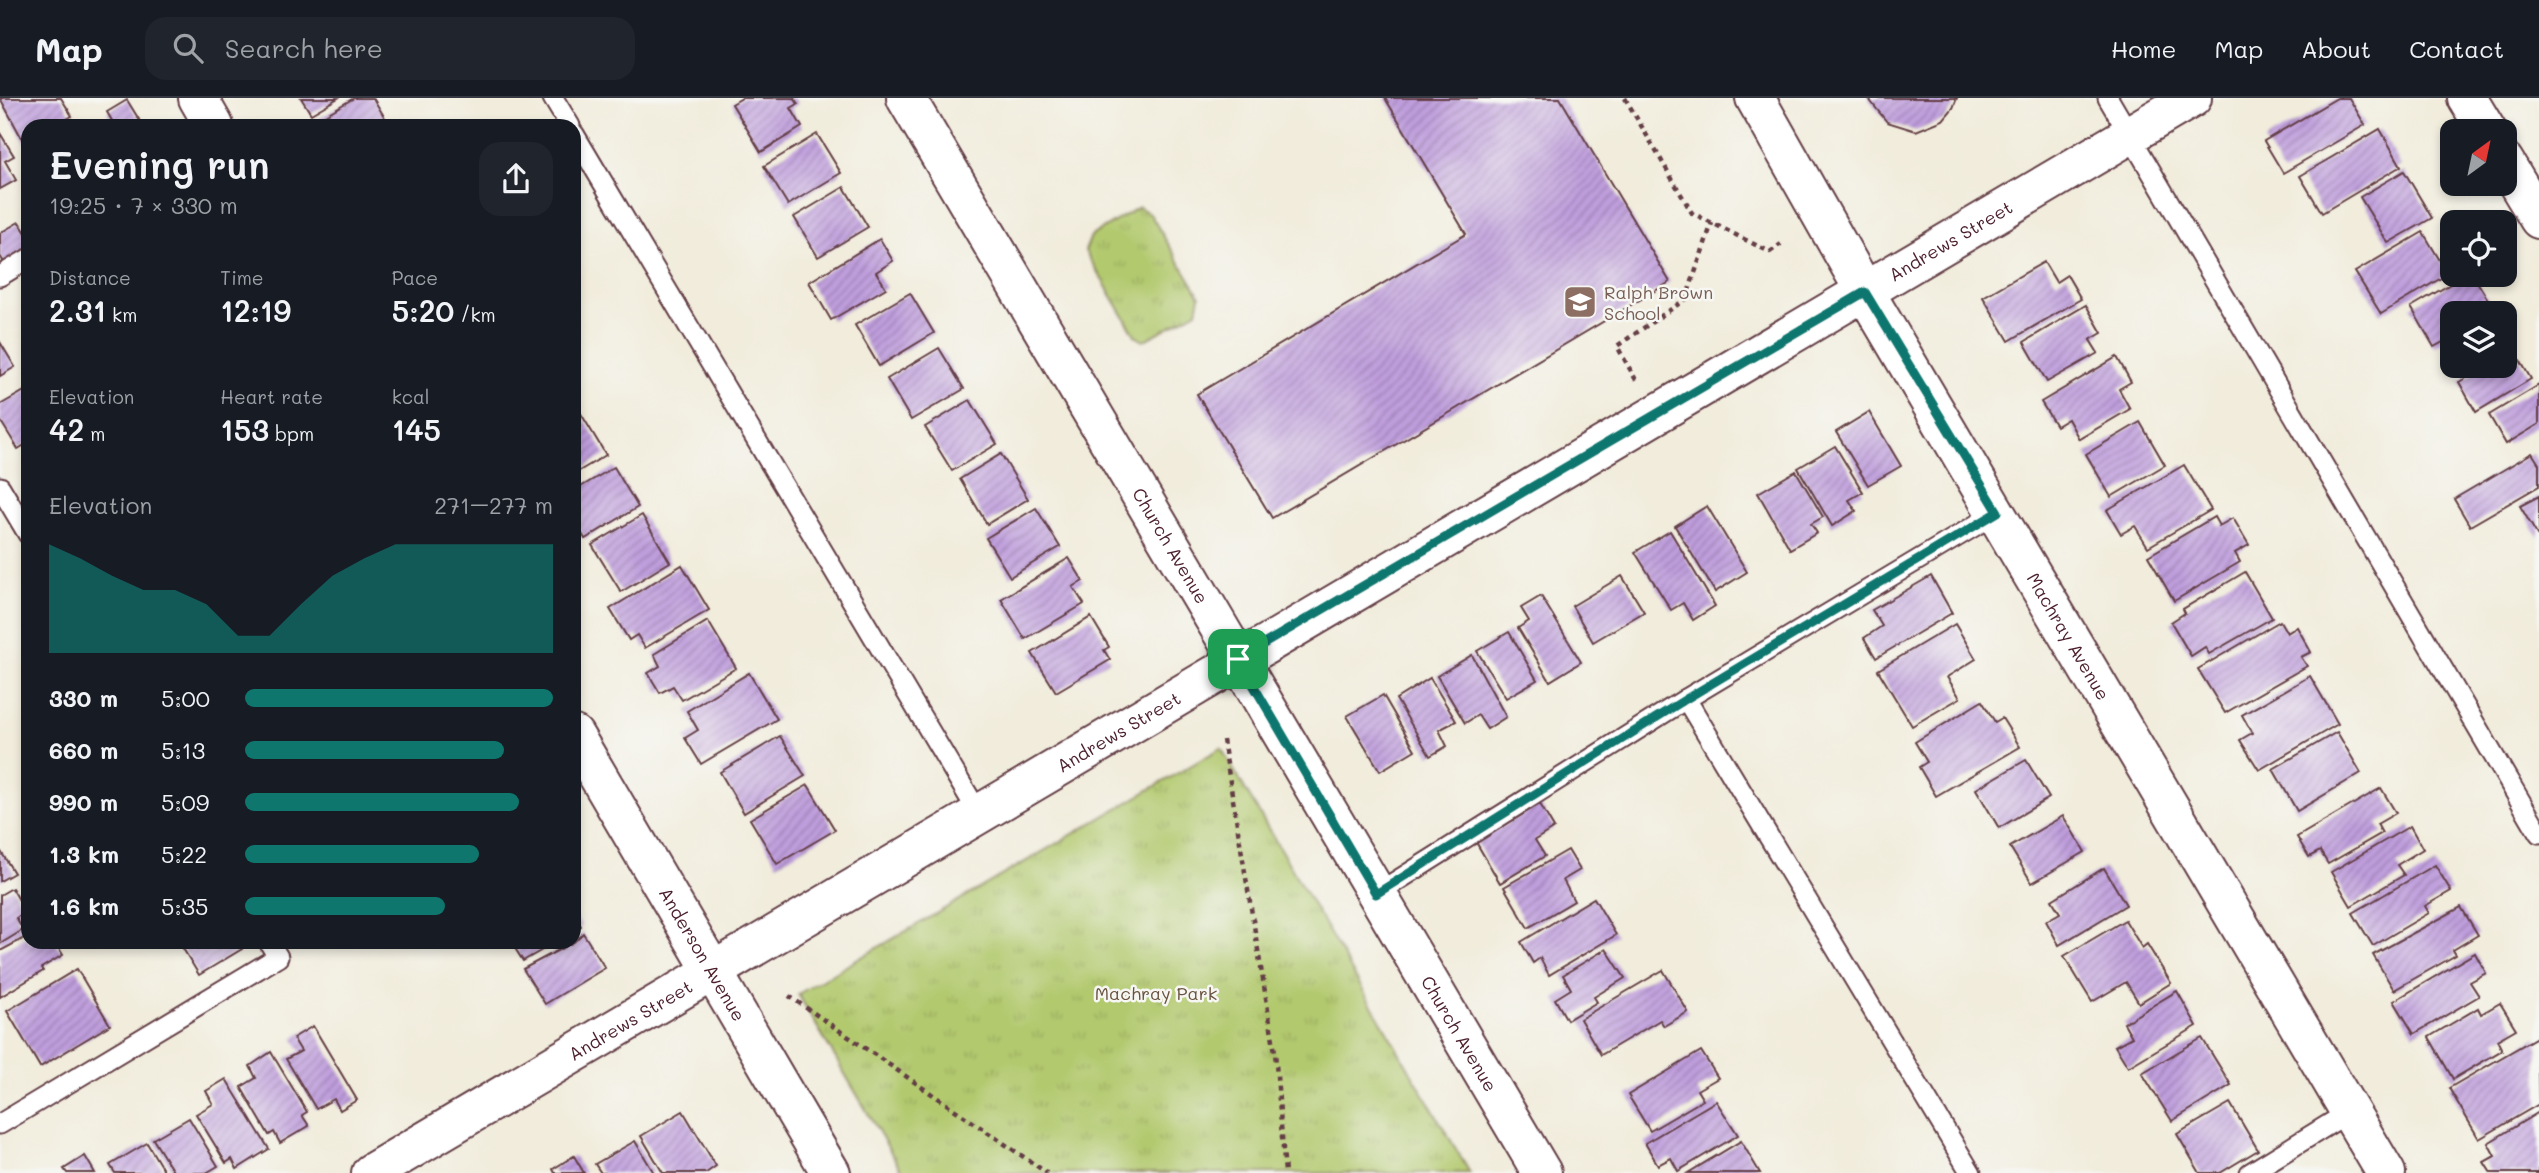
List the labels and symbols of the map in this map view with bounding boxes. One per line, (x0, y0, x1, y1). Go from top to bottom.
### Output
north arrow (2440, 119, 2516, 196)
street label: Andrews Street (1884, 195, 2017, 287)
place label: Ralph Brown School (1604, 280, 1713, 325)
school or university icon: Ralph Brown School (1561, 283, 1599, 321)
street label: Church Avenue (1127, 483, 1214, 608)
street label: Machray Avenue (2022, 568, 2116, 704)
pin (1208, 629, 1268, 689)
street label: Andrews Street (1052, 686, 1185, 778)
street label: Anderson Avenue (654, 883, 751, 1026)
street label: Church Avenue (1416, 971, 1503, 1096)
street label: Andrews Street (564, 974, 697, 1066)
park label: Machray Park (1095, 981, 1217, 1005)

